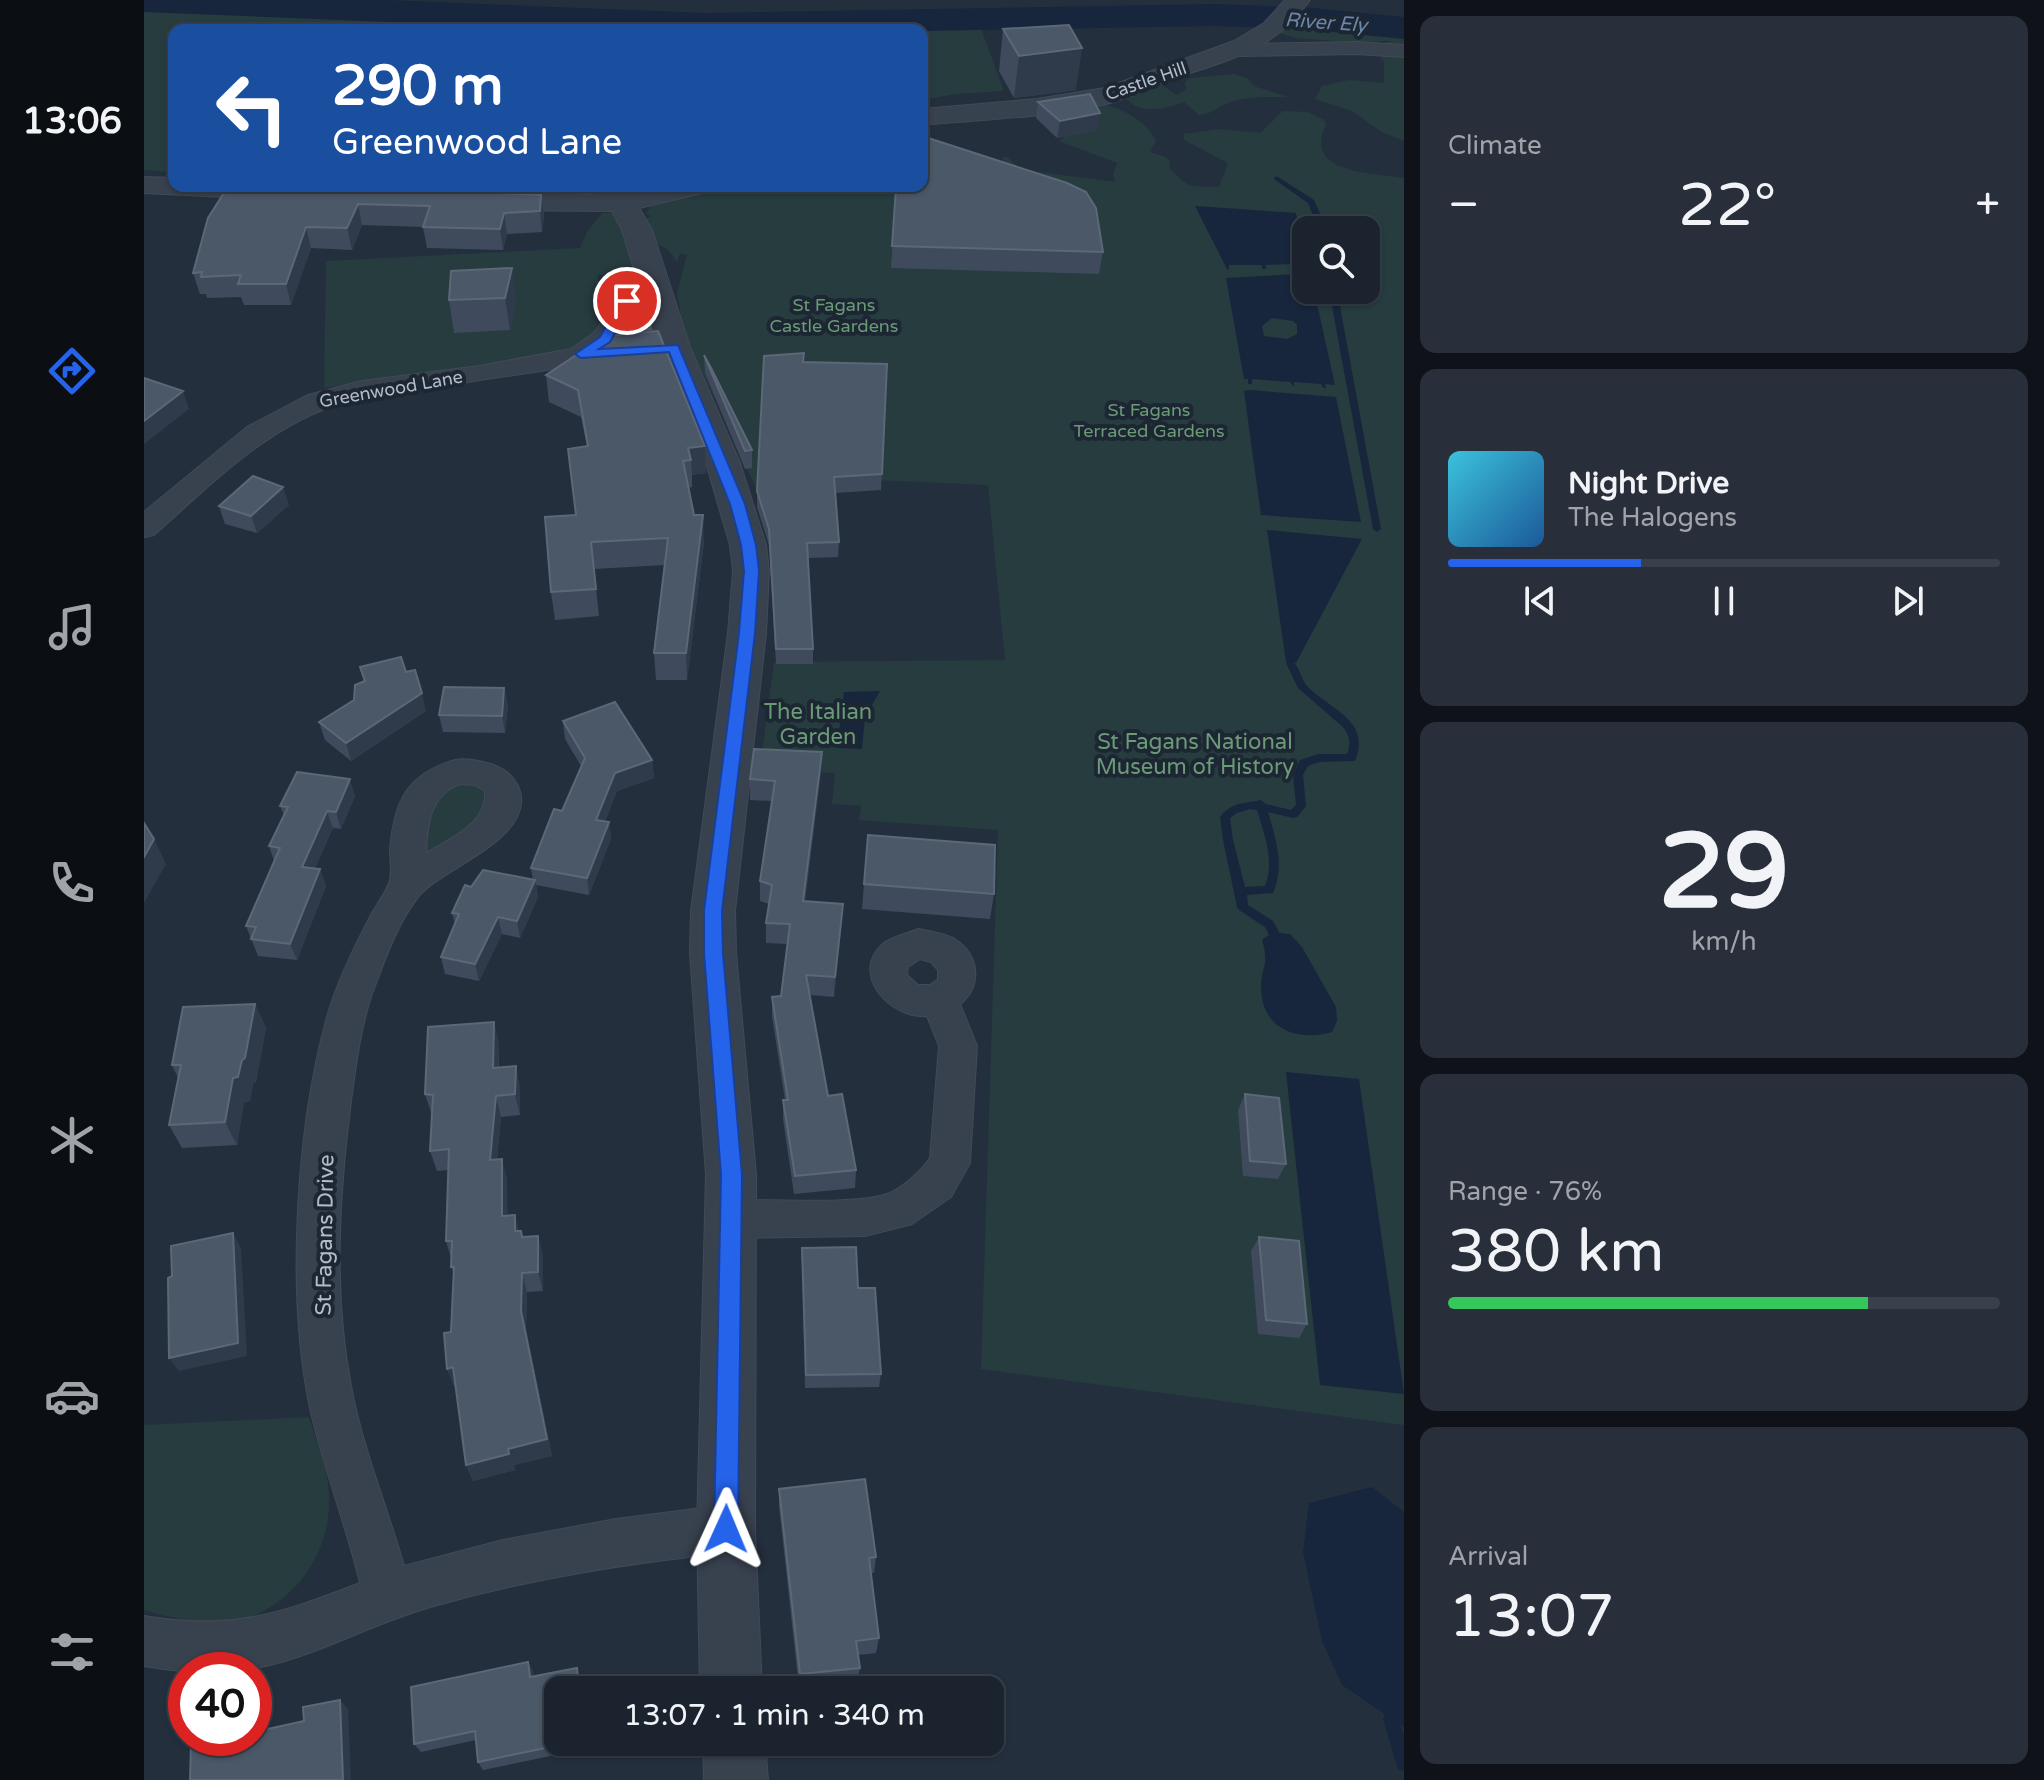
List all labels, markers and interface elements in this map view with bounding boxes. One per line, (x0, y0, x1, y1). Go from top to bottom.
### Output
water label: River Ely (1284, 8, 1370, 38)
text: 290 m (332, 53, 503, 120)
icon: left (200, 56, 304, 160)
street label: Castle Hill (1103, 57, 1189, 105)
text: 13:06 (22, 100, 122, 143)
text: Greenwood Lane (332, 121, 622, 164)
text: Climate (1448, 130, 1542, 161)
text: 22° (1678, 170, 1776, 242)
text: − (1448, 179, 1479, 232)
text: + (1975, 179, 2000, 232)
map controls (1292, 216, 1380, 304)
button: search (1292, 216, 1380, 304)
pin (593, 267, 661, 335)
icon: arrive (605, 279, 649, 323)
park label: St Fagans Castle Gardens (770, 294, 898, 337)
icon: directions (44, 343, 100, 399)
street label: Greenwood Lane (318, 366, 464, 412)
park label: St Fagans Terraced Gardens (1073, 399, 1225, 442)
text: Night Drive (1568, 465, 1729, 502)
text: The Halogens (1568, 502, 1737, 533)
icon: previous (1518, 579, 1562, 623)
icon: pause (1702, 579, 1746, 623)
icon: next (1886, 579, 1930, 623)
icon: music (44, 599, 100, 655)
park label: The Italian Garden (764, 699, 872, 750)
park label: St Fagans National Museum of History (1096, 729, 1294, 780)
text: 29 (1659, 811, 1789, 936)
icon: phone (44, 855, 100, 911)
text: km/h (1691, 926, 1757, 957)
icon: climate (44, 1112, 100, 1168)
street label: St Fagans Drive (311, 1154, 339, 1316)
text: Range · 76% (1448, 1176, 1602, 1207)
text: 380 km (1448, 1216, 1664, 1288)
icon: car (44, 1368, 100, 1424)
position arrow (684, 1487, 768, 1571)
text: Arrival (1448, 1541, 1528, 1572)
text: 13:07 (1448, 1581, 1614, 1653)
icon: filters (44, 1624, 100, 1680)
speed limit sign: 40 (168, 1652, 272, 1756)
text: 13:07 · 1 min · 340 m (623, 1697, 925, 1734)

